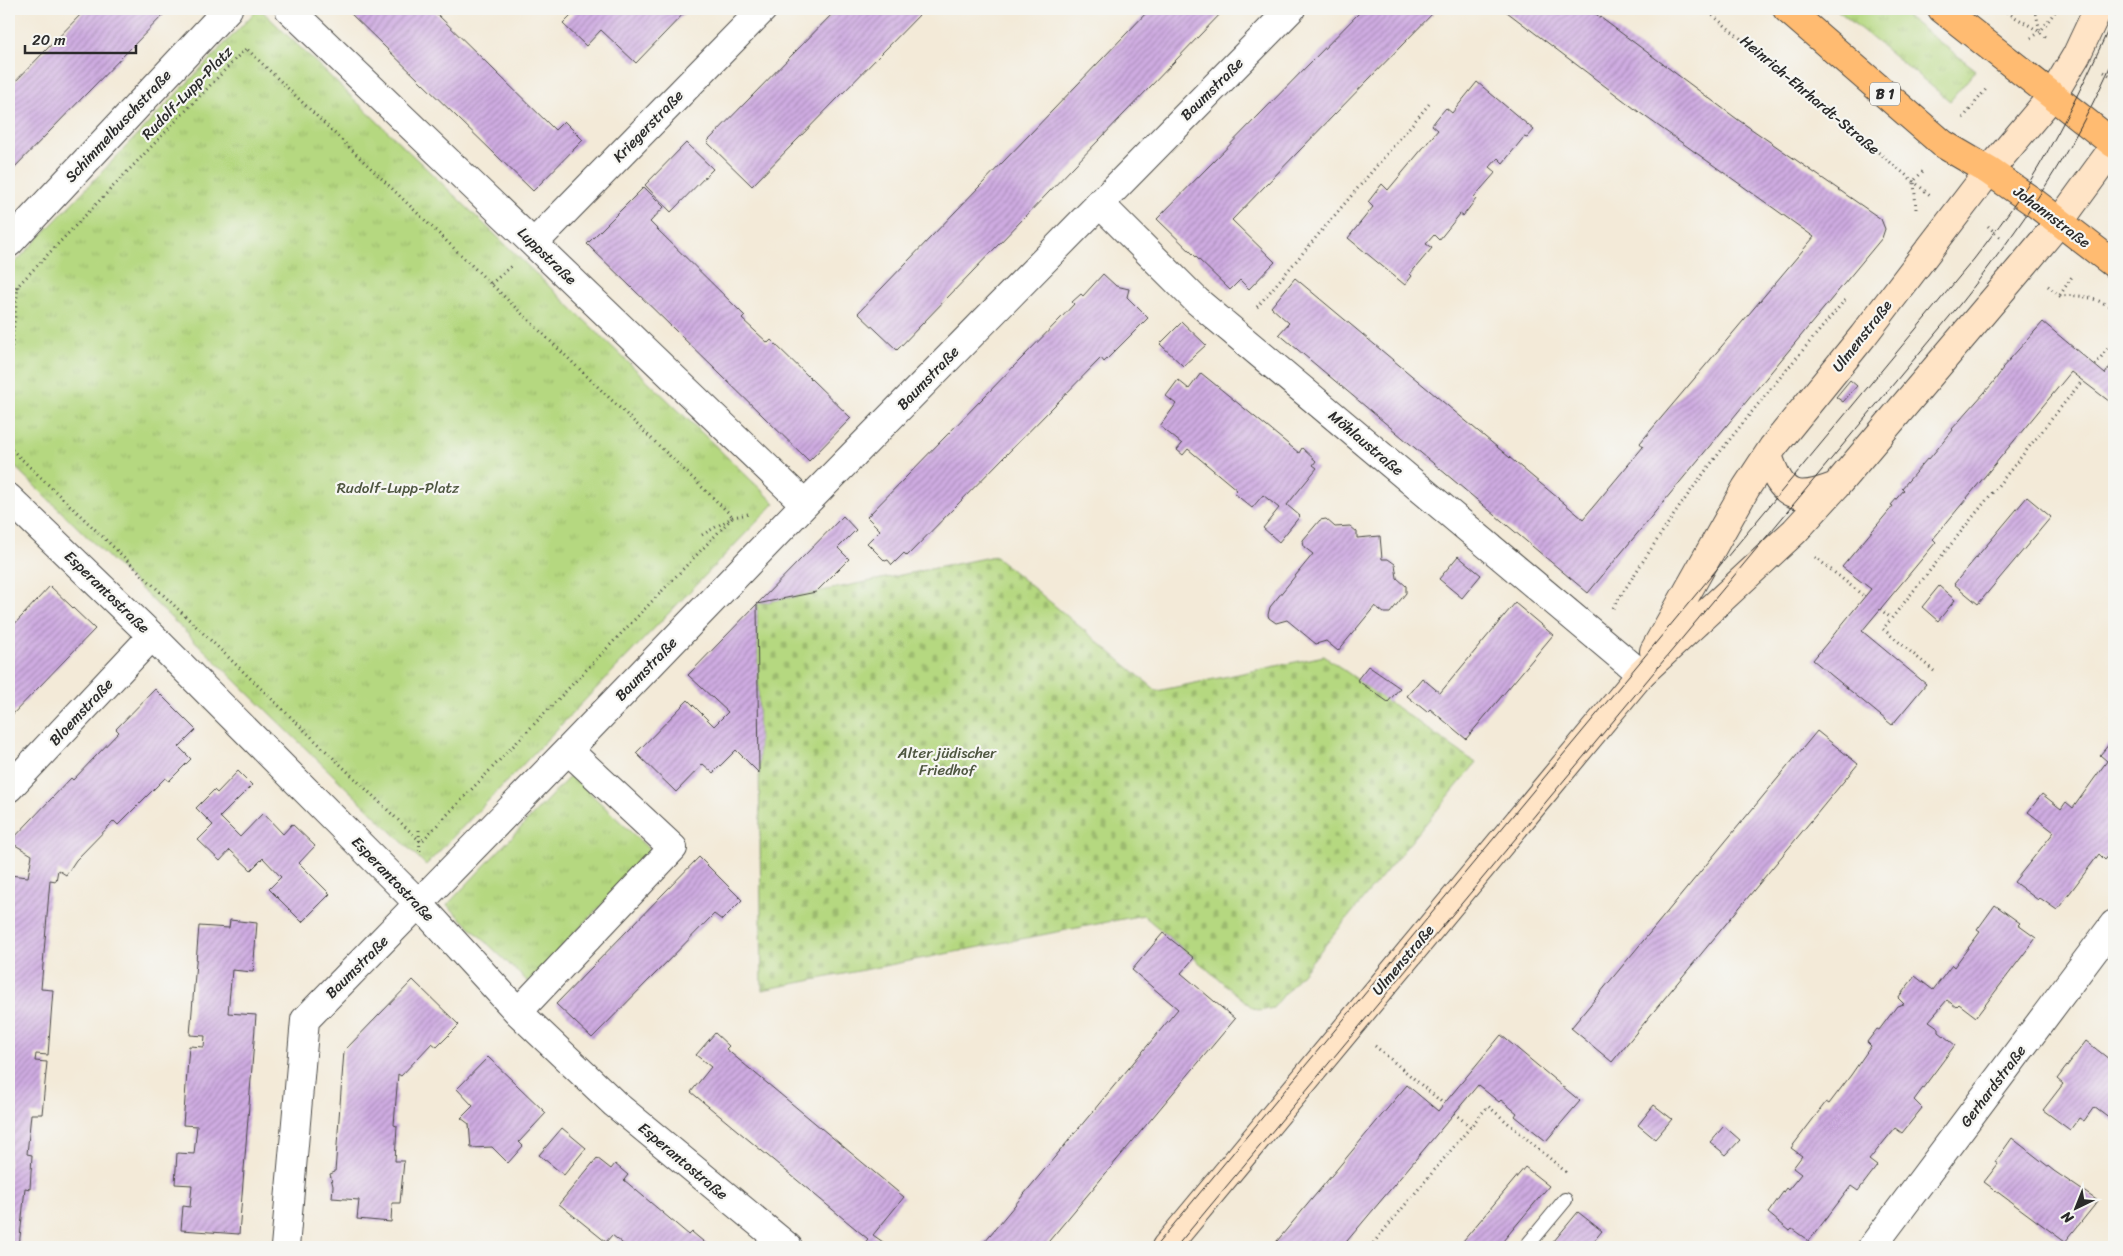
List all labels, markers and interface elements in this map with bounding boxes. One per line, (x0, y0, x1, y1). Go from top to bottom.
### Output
scale bar (25, 22, 136, 54)
text: 20 m (32, 27, 66, 53)
street label: Heinrich-Ehrhardt-Straße (1734, 28, 1886, 162)
street label: Rudolf-Lupp-Platz (135, 39, 239, 146)
street label: Baumstraße (1174, 51, 1250, 127)
street label: Schimmelbuschstraße (58, 63, 178, 189)
road number: B 1 (1870, 82, 1900, 106)
street label: Kriegerstraße (606, 83, 690, 169)
street label: Johannstraße (2007, 178, 2097, 255)
street label: Luppstraße (511, 221, 583, 291)
street label: Ulmenstraße (1825, 294, 1899, 378)
street label: Baumstraße (890, 340, 966, 416)
street label: Möhlaustraße (1322, 403, 1410, 483)
park label: Rudolf-Lupp-Platz (337, 475, 460, 501)
street label: Esperantostraße (58, 544, 156, 640)
street label: Baumstraße (608, 631, 684, 707)
street label: Bloemstraße (42, 672, 120, 752)
park label: Alter jüdischer Friedhof (897, 740, 997, 783)
street label: Esperantostraße (345, 830, 441, 928)
street label: Ulmenstraße (1365, 919, 1441, 1001)
street label: Baumstraße (319, 929, 395, 1005)
street label: Gerhardstraße (1953, 1039, 2033, 1133)
street label: Esperantostraße (632, 1115, 734, 1207)
north arrow (2050, 1184, 2100, 1234)
text: N (2055, 1204, 2080, 1230)

